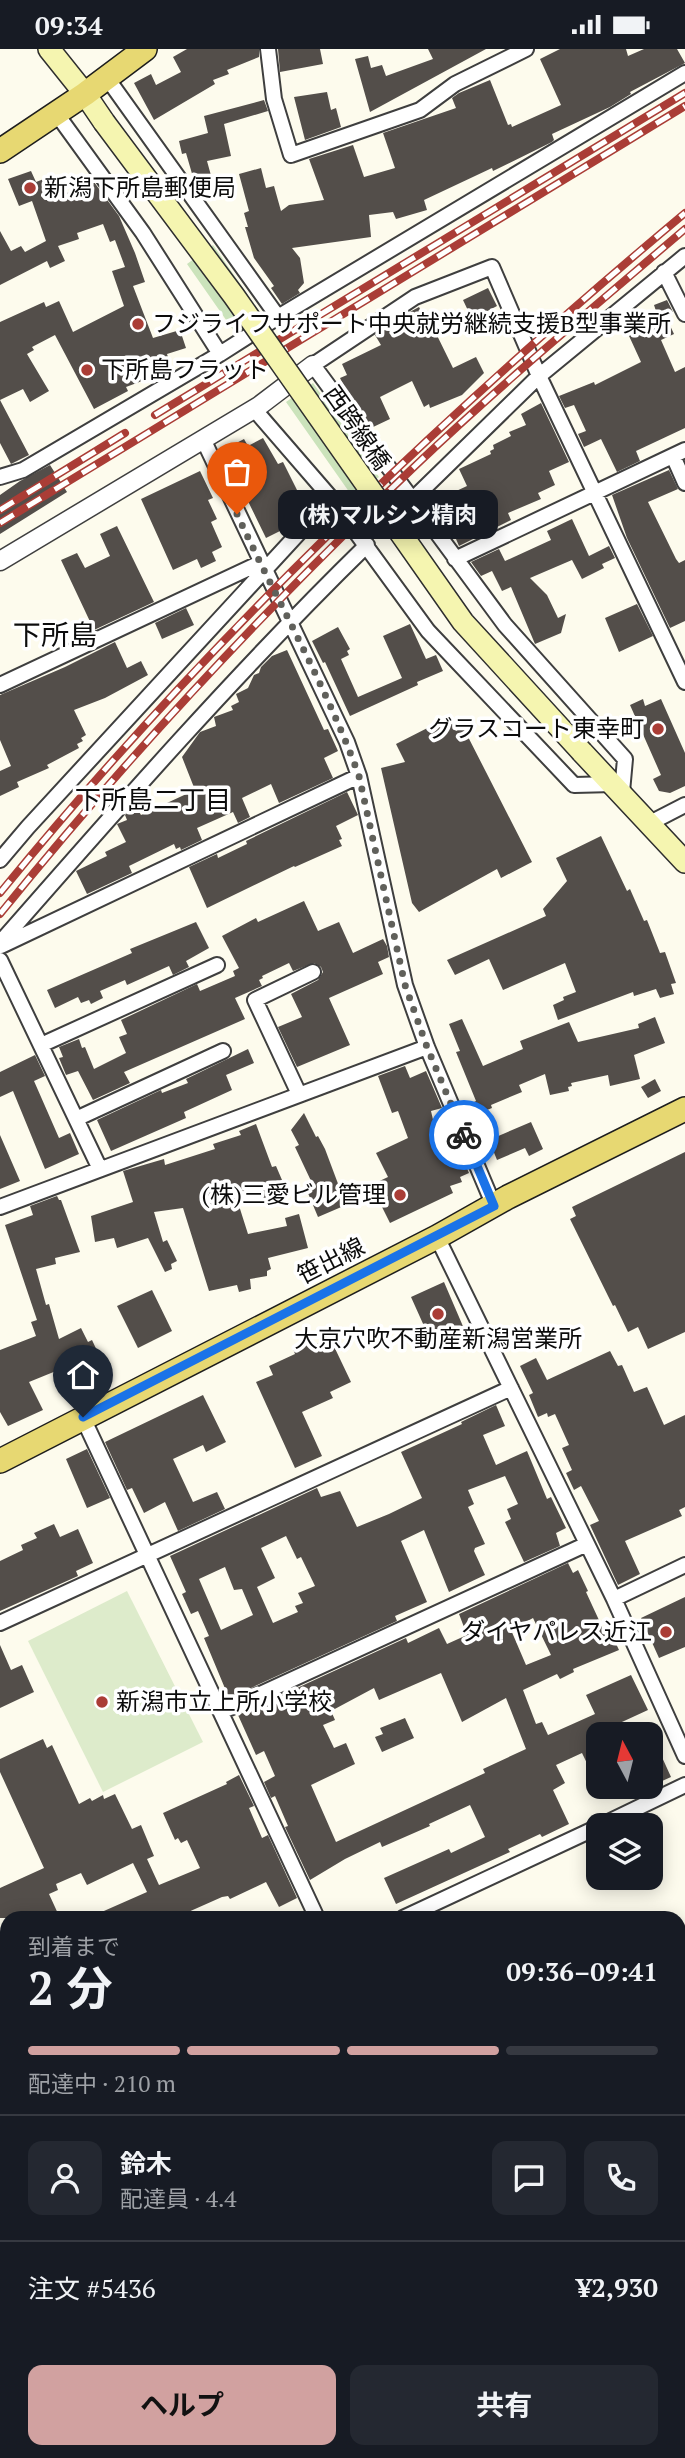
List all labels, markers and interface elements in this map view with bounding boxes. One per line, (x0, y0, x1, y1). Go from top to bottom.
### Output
text: 09:34 (35, 8, 103, 42)
place label: 新潟下所島郵便局 (44, 171, 236, 203)
marker: 新潟下所島郵便局 (22, 180, 38, 196)
place label: フジライフサポート中央就労継続支援B型事業所 (152, 307, 671, 339)
marker: フジライフサポート中央就労継続支援B型事業所 (130, 316, 146, 332)
place label: 下所島フラット (101, 353, 269, 385)
marker: 下所島フラット (79, 362, 95, 378)
street label: 西跨線橋 (317, 379, 398, 476)
pin (207, 442, 267, 514)
icon: bag (218, 453, 256, 491)
callout: (株)マルシン精肉 (279, 489, 500, 539)
text: (株)マルシン精肉 (299, 499, 477, 530)
district label: 下所島 (13, 616, 97, 653)
place label: グラスコート東幸町 (428, 712, 644, 744)
marker: グラスコート東幸町 (650, 721, 666, 737)
district label: 下所島二丁目 (75, 782, 231, 816)
courier (429, 1100, 499, 1170)
icon: bike (445, 1116, 483, 1154)
place label: (株)三愛ビル管理 (202, 1178, 386, 1210)
marker: (株)三愛ビル管理 (392, 1187, 408, 1203)
street label: 笹出線 (291, 1230, 370, 1291)
marker: 大京穴吹不動産新潟営業所 (430, 1306, 446, 1322)
place label: 大京穴吹不動産新潟営業所 (294, 1322, 582, 1354)
pin (53, 1345, 113, 1417)
icon: home (64, 1356, 102, 1394)
place label: ダイヤパレス近江 (461, 1615, 652, 1647)
marker: ダイヤパレス近江 (658, 1624, 674, 1640)
place label: 新潟市立上所小学校 (116, 1685, 332, 1717)
marker: 新潟市立上所小学校 (94, 1694, 110, 1710)
north arrow (586, 1722, 663, 1799)
map controls (586, 1722, 663, 1890)
button: layers (586, 1813, 663, 1890)
text: 到着まで (28, 1931, 120, 1962)
text: 09:36–09:41 (506, 1954, 658, 1988)
text: 2 分 (28, 1957, 112, 2018)
text: 配達中 · 210 m (28, 2068, 176, 2099)
button: person (28, 2141, 102, 2215)
button: chat (492, 2141, 566, 2215)
button: phone (584, 2141, 658, 2215)
text: 鈴木 (120, 2146, 172, 2180)
text: 配達員 · 4.4 (120, 2183, 237, 2214)
text: ¥2,930 (577, 2270, 658, 2304)
text: 注文 #5436 (28, 2271, 156, 2305)
button: ヘルプ (28, 2365, 336, 2445)
button: 共有 (350, 2365, 658, 2445)

